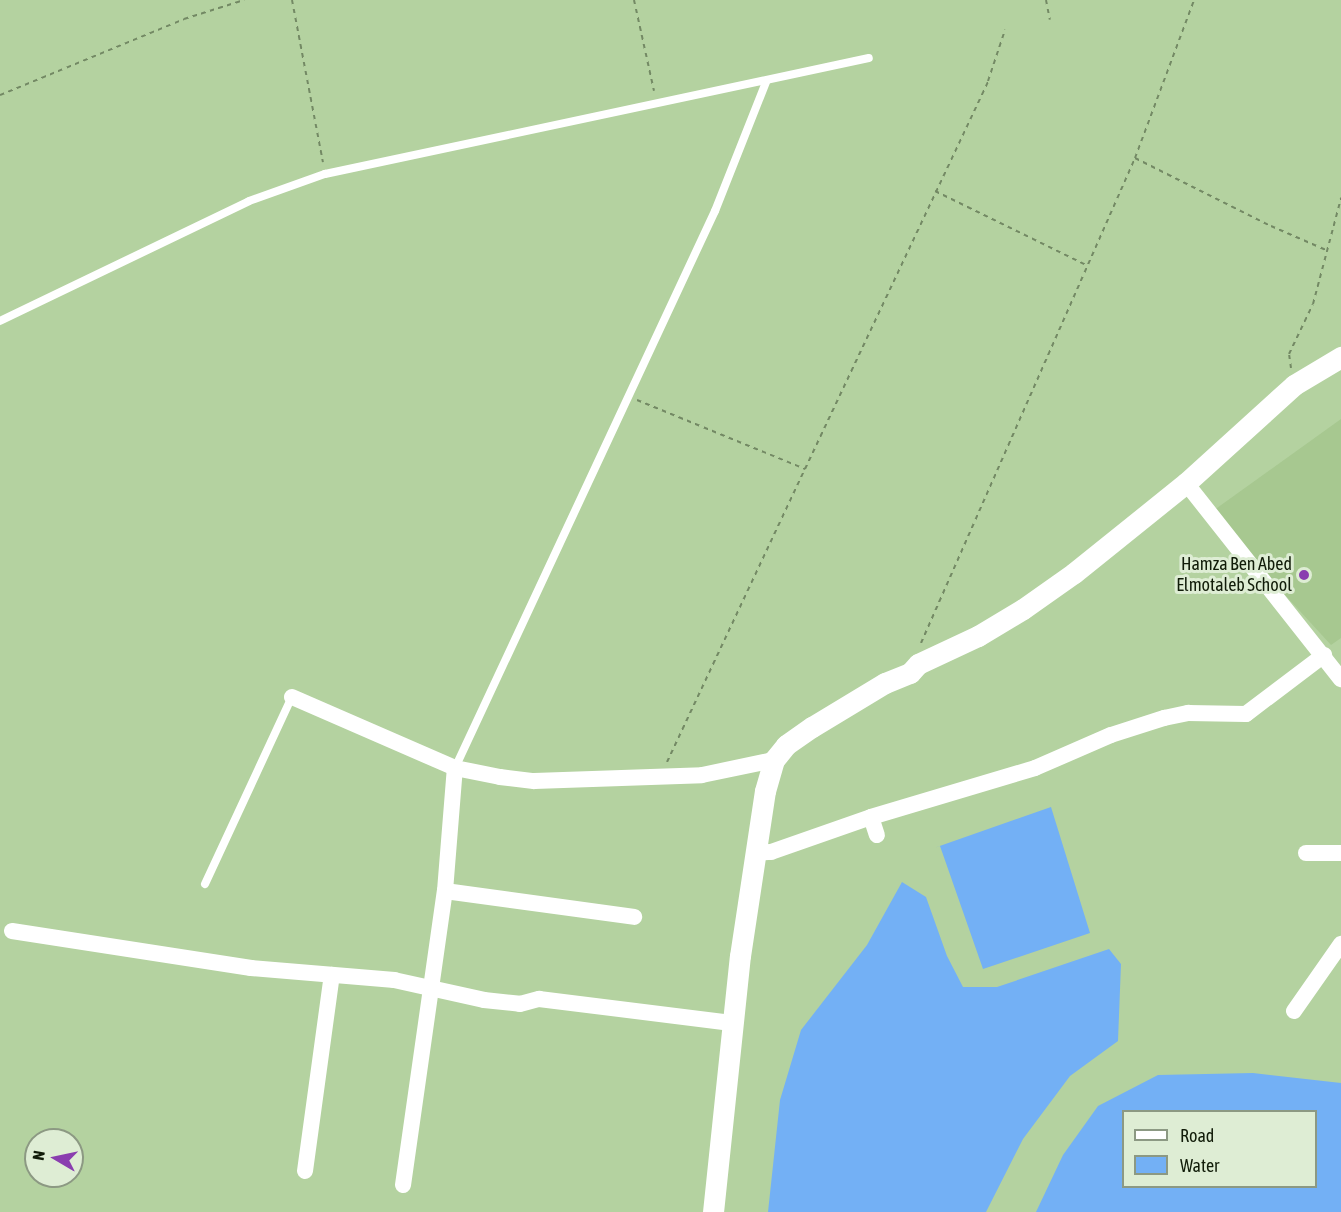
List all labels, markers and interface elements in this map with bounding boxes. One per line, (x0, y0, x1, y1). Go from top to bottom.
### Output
place label: Hamza Ben Abed Elmotaleb School (1176, 554, 1292, 596)
marker: Hamza Ben Abed Elmotaleb School (1297, 568, 1311, 582)
legend (1122, 1110, 1317, 1188)
text: Road (1180, 1125, 1214, 1146)
north arrow (24, 1128, 84, 1188)
text: N (29, 1149, 48, 1162)
text: Water (1180, 1155, 1219, 1176)

